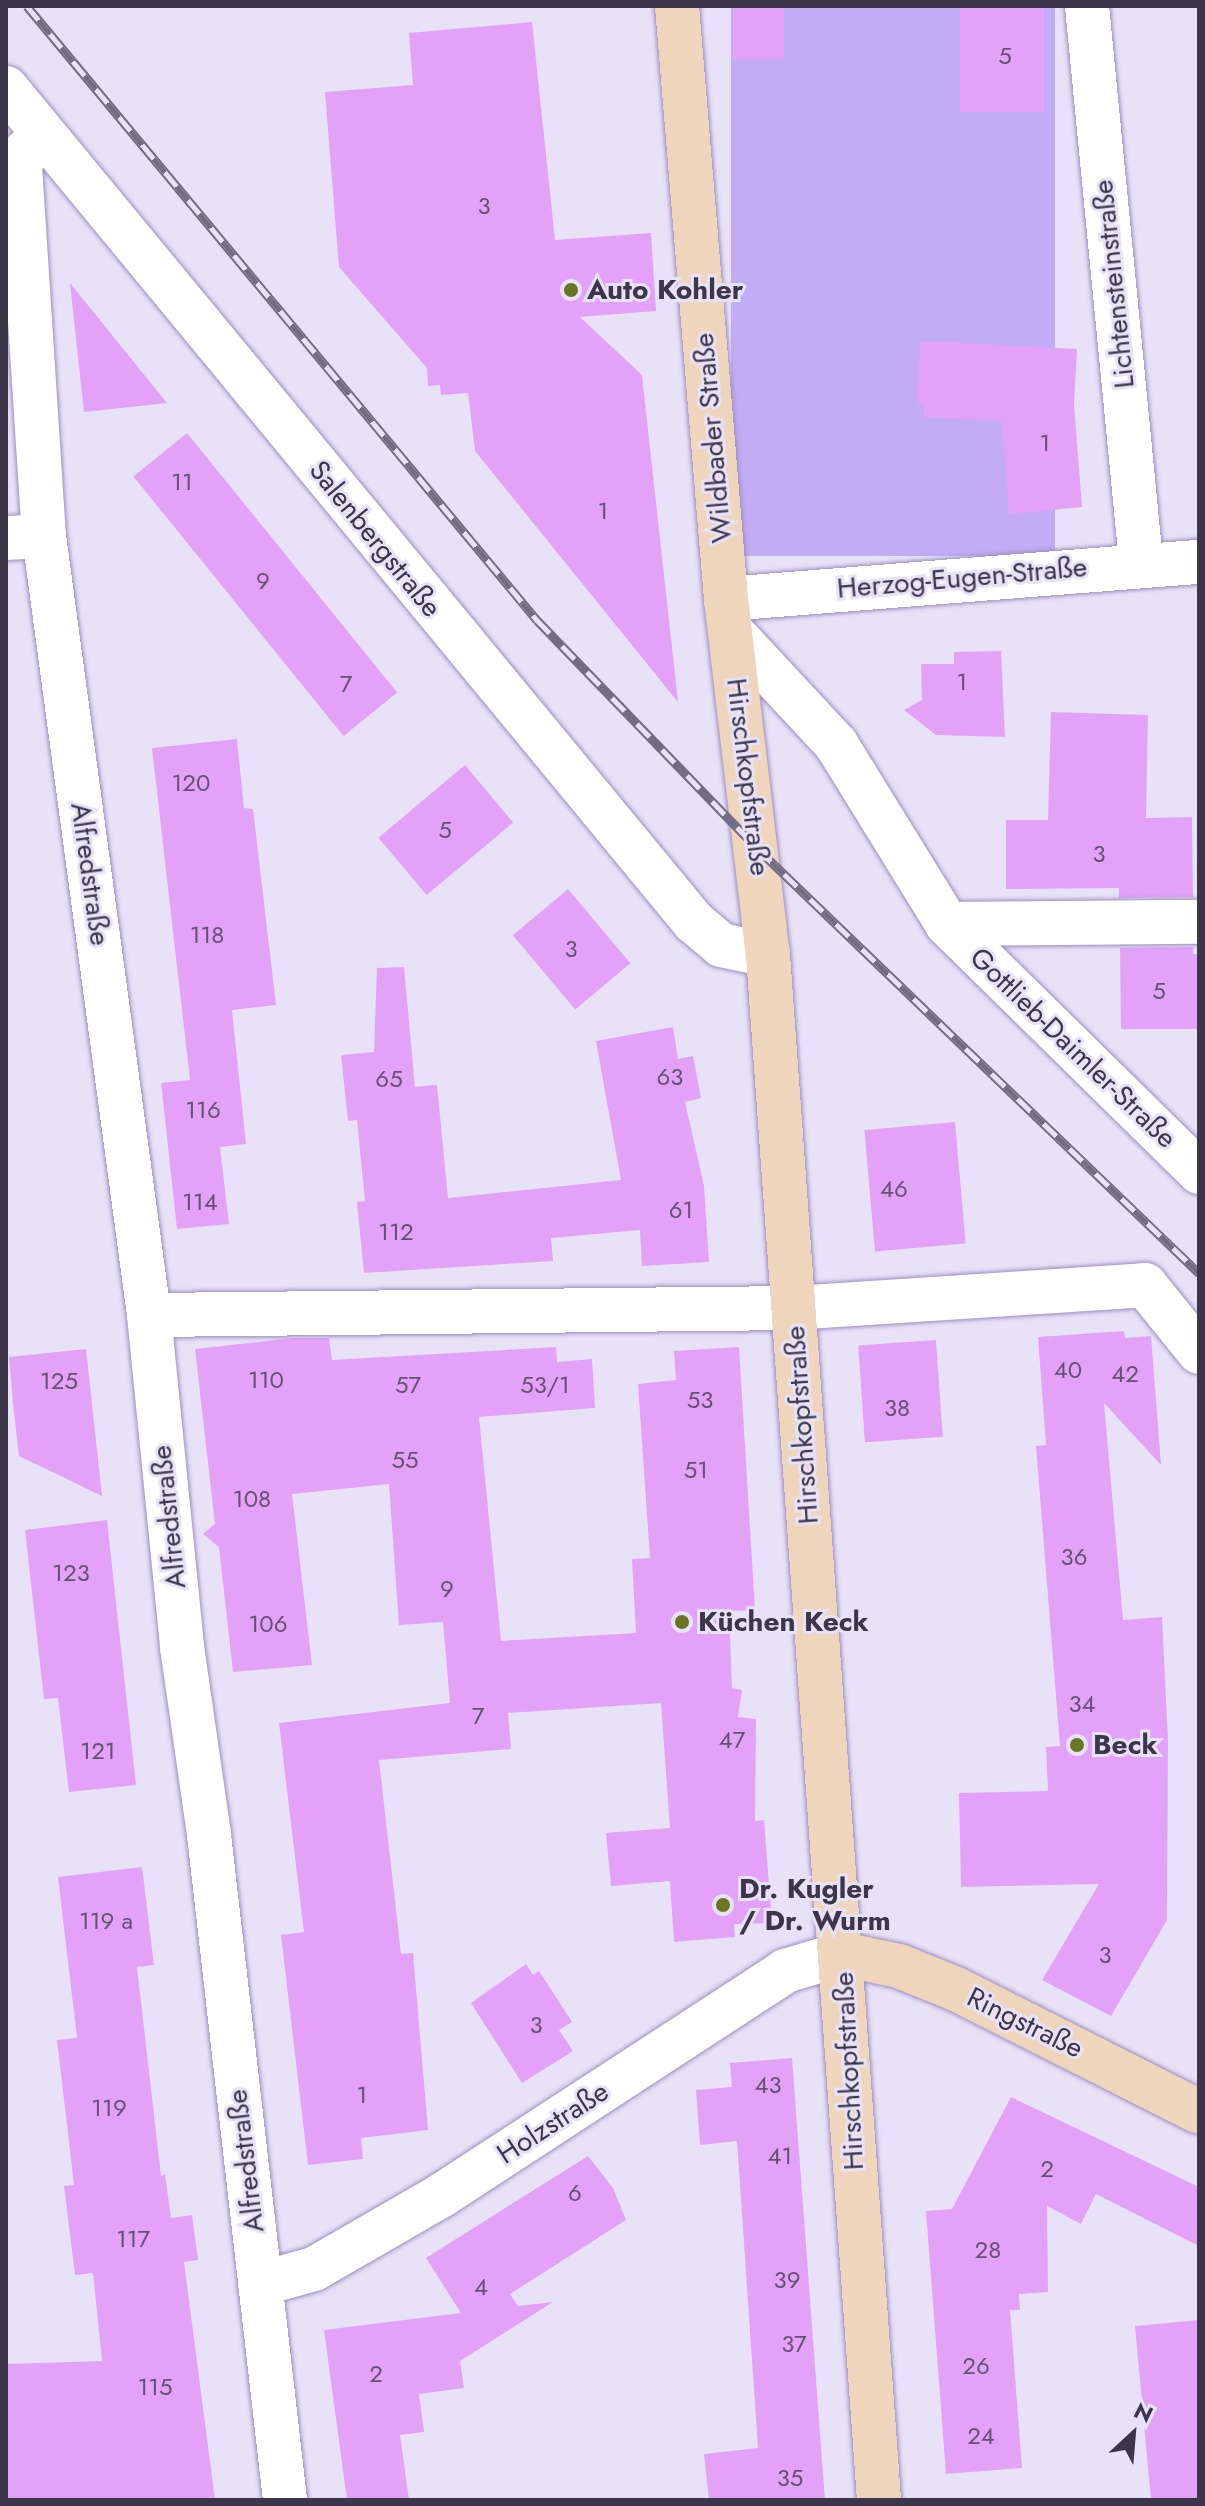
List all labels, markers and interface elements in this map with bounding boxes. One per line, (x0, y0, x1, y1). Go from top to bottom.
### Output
house number: 5 (998, 42, 1012, 70)
street label: Lichtensteinstraße (1086, 178, 1142, 390)
house number: 3 (477, 192, 491, 220)
place label: Auto Kohler (587, 273, 743, 307)
marker: Auto Kohler (562, 281, 580, 299)
street label: Wildbader Straße (687, 332, 739, 544)
house number: 1 (1040, 429, 1050, 457)
street label: Salenbergstraße (302, 454, 448, 624)
house number: 11 (171, 468, 193, 496)
house number: 1 (598, 497, 608, 525)
street label: Herzog-Eugen-Straße (836, 550, 1088, 606)
house number: 9 (256, 567, 270, 595)
house number: 1 (957, 668, 967, 696)
house number: 7 (340, 670, 352, 698)
street label: Hirschkopfstraße (719, 676, 777, 878)
house number: 120 (172, 769, 210, 797)
street label: Alfredstraße (63, 800, 117, 948)
house number: 5 (438, 816, 452, 844)
house number: 3 (1092, 840, 1106, 868)
house number: 118 (190, 921, 224, 949)
house number: 3 (564, 935, 578, 963)
street label: Gottlieb-Daimler-Straße (963, 941, 1183, 1155)
house number: 5 (1152, 977, 1166, 1005)
house number: 63 (657, 1063, 683, 1091)
house number: 65 (375, 1065, 403, 1093)
house number: 116 (185, 1096, 221, 1124)
house number: 46 (880, 1175, 908, 1203)
house number: 114 (182, 1188, 218, 1216)
house number: 61 (669, 1196, 693, 1224)
house number: 112 (378, 1218, 414, 1246)
street label: Hirschkopfstraße (778, 1325, 826, 1525)
house number: 40 (1054, 1356, 1082, 1384)
house number: 42 (1111, 1360, 1139, 1388)
house number: 110 (248, 1366, 284, 1394)
house number: 125 (40, 1367, 78, 1395)
house number: 57 (395, 1371, 421, 1399)
house number: 53/1 (520, 1371, 570, 1399)
house number: 53 (687, 1386, 713, 1414)
house number: 38 (884, 1394, 910, 1422)
street label: Alfredstraße (145, 1444, 193, 1590)
house number: 55 (391, 1446, 419, 1474)
house number: 51 (684, 1456, 708, 1484)
house number: 108 (233, 1485, 271, 1513)
house number: 36 (1061, 1543, 1087, 1571)
house number: 123 (52, 1559, 90, 1587)
house number: 9 (440, 1575, 454, 1603)
place label: Küchen Keck (698, 1605, 869, 1639)
house number: 106 (248, 1610, 288, 1638)
marker: Küchen Keck (673, 1613, 691, 1631)
house number: 34 (1068, 1690, 1096, 1718)
house number: 7 (472, 1702, 484, 1730)
house number: 47 (719, 1726, 745, 1754)
place label: Beck (1093, 1728, 1158, 1762)
marker: Beck (1068, 1736, 1086, 1754)
house number: 121 (80, 1737, 116, 1765)
place label: Dr. Kugler / Dr. Wurm (739, 1872, 891, 1938)
marker: Dr. Kugler / Dr. Wurm (714, 1896, 732, 1914)
house number: 119 a (79, 1907, 133, 1935)
house number: 3 (1098, 1941, 1112, 1969)
street label: Hirschkopfstraße (827, 1971, 871, 2171)
street label: Ringstraße (961, 1981, 1089, 2065)
house number: 3 (529, 2011, 543, 2039)
house number: 43 (754, 2071, 782, 2099)
street label: Holzstraße (491, 2075, 615, 2171)
house number: 1 (357, 2081, 367, 2109)
street label: Alfredstraße (221, 2088, 271, 2234)
house number: 119 (91, 2094, 127, 2122)
house number: 41 (768, 2142, 792, 2170)
house number: 2 (1040, 2155, 1054, 2183)
house number: 6 (568, 2179, 582, 2207)
house number: 117 (116, 2225, 150, 2253)
house number: 28 (975, 2236, 1001, 2264)
house number: 39 (774, 2266, 800, 2294)
house number: 4 (474, 2273, 488, 2301)
house number: 37 (781, 2330, 807, 2358)
house number: 26 (962, 2352, 990, 2380)
house number: 2 (369, 2360, 383, 2388)
house number: 115 (137, 2373, 173, 2401)
north arrow (1093, 2394, 1173, 2474)
text: N (1129, 2394, 1158, 2431)
house number: 24 (967, 2422, 995, 2450)
house number: 35 (777, 2464, 803, 2492)

